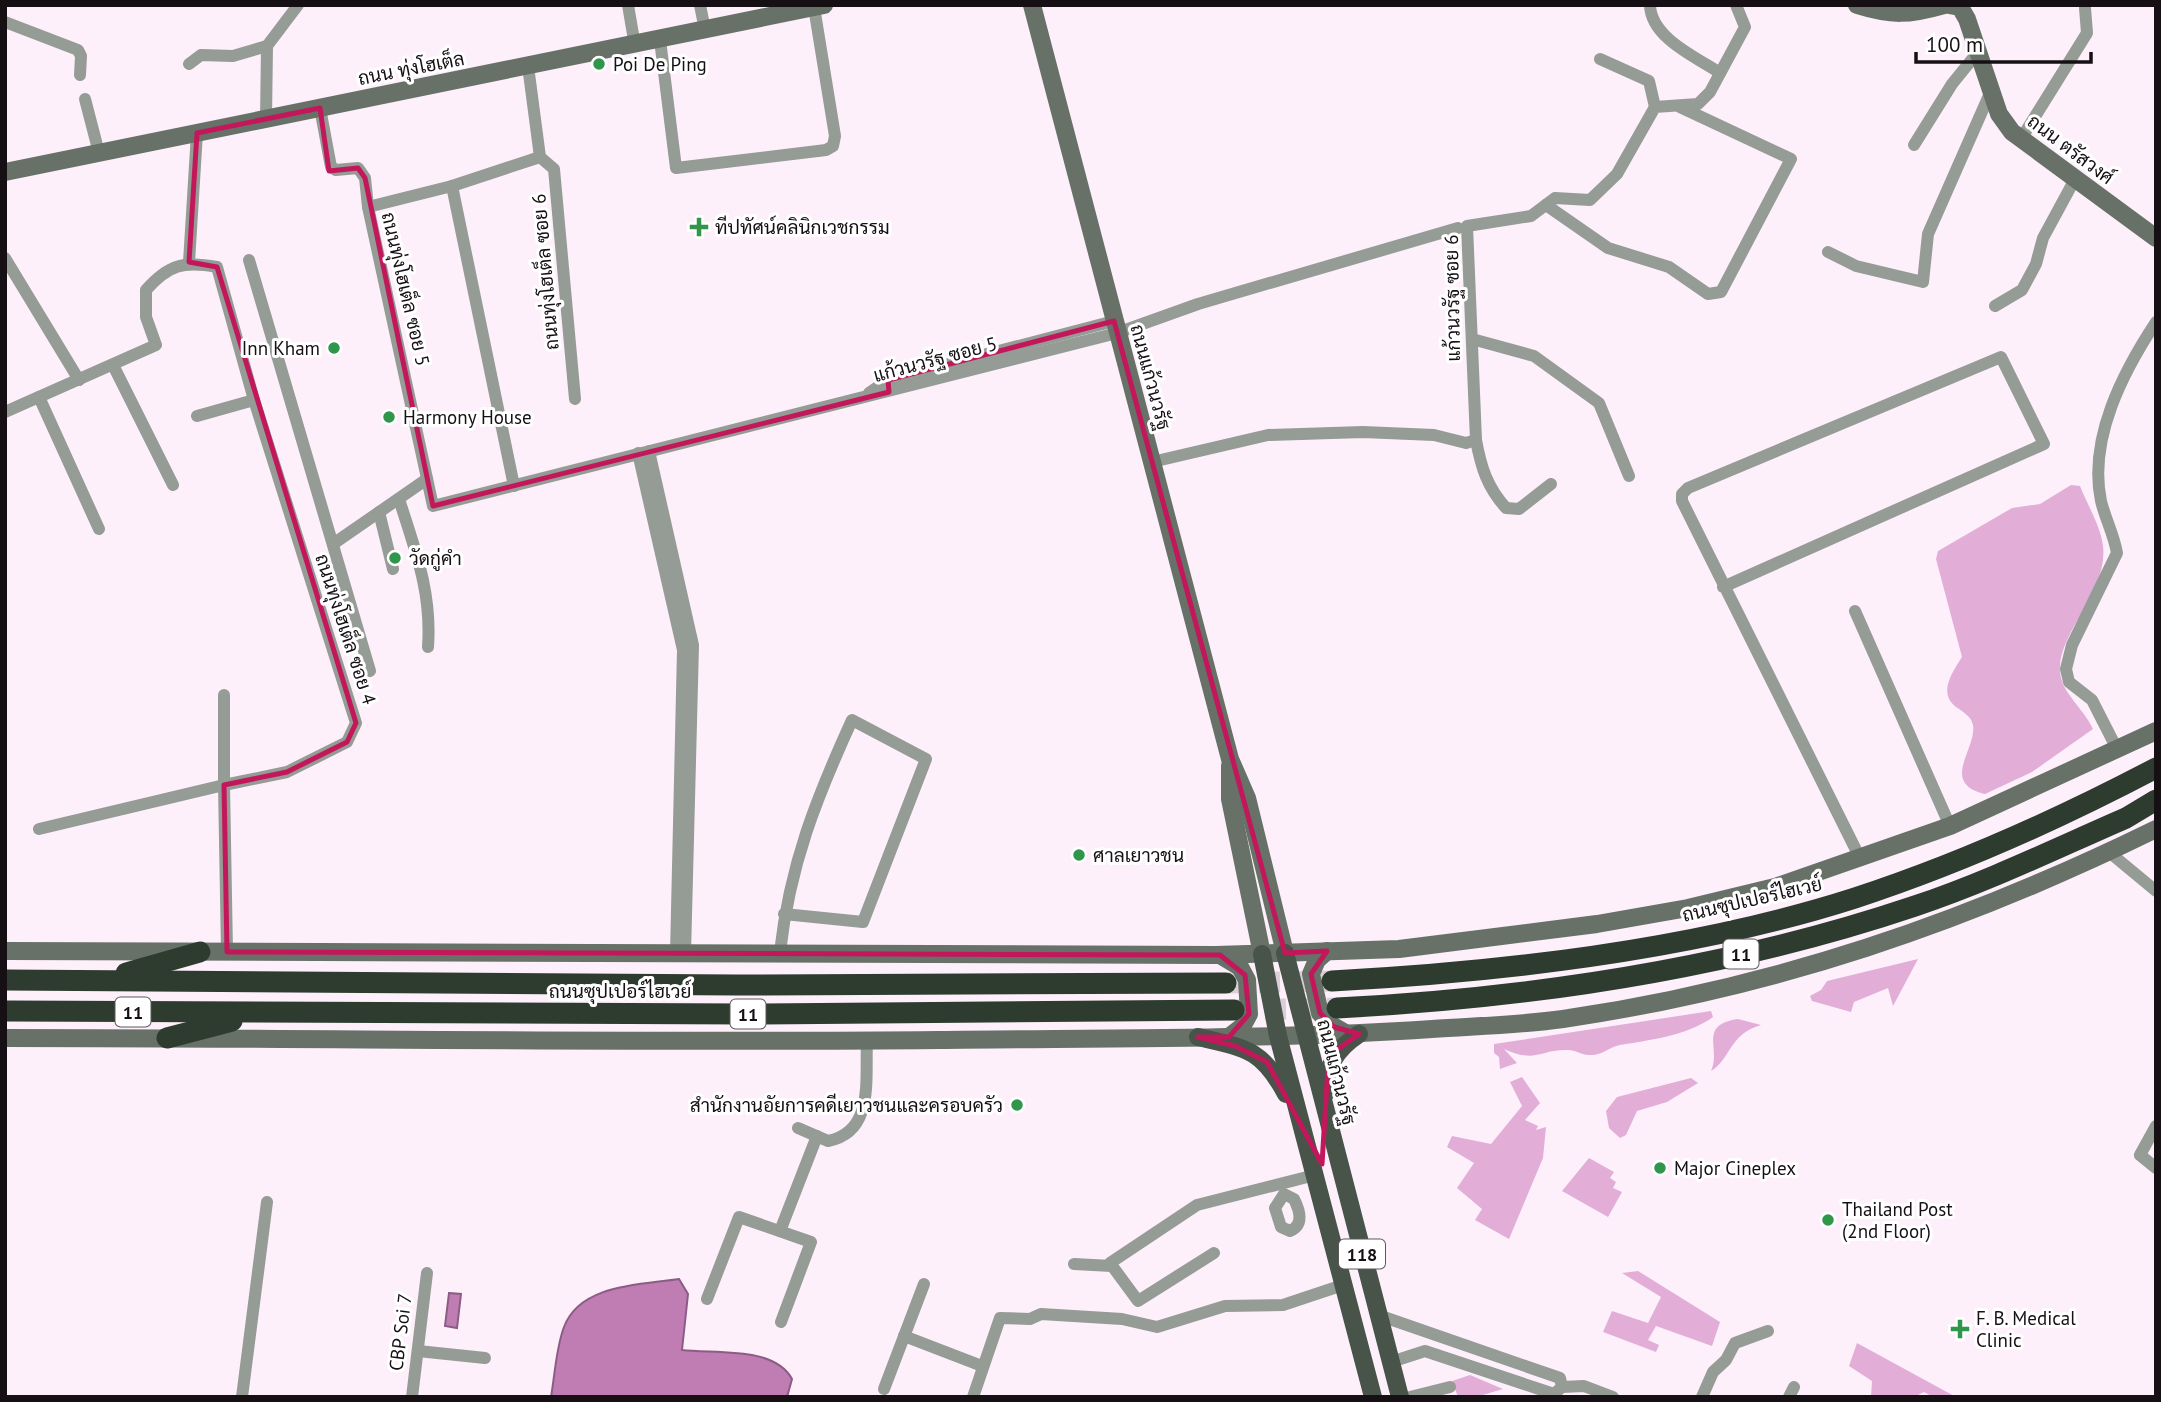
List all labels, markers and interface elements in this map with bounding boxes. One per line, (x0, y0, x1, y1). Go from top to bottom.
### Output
scale bar (1916, 21, 2091, 65)
text: 100 m (1926, 31, 1983, 58)
street label: ถนน ทุ่งโฮเต็ล (356, 45, 466, 91)
place label: Poi De Ping (613, 52, 707, 76)
marker: Poi De Ping (591, 56, 607, 72)
street label: ถนน ตรัสวงศ์ (2023, 109, 2119, 189)
street label: ถนนทุ่งโฮเต็ล ซอย 6 (525, 193, 565, 351)
street label: ถนนทุ่งโฮเต็ล ซอย 5 (376, 210, 436, 368)
place label: ทีปทัศน์คลินิกเวชกรรม (715, 215, 890, 239)
marker: ทีปทัศน์คลินิกเวชกรรม (689, 217, 709, 237)
street label: แก้วนวรัฐ ซอย 6 (1439, 234, 1466, 362)
street label: ถนนแก้วนวรัฐ (1124, 322, 1177, 433)
street label: แก้วนวรัฐ ซอย 5 (870, 331, 1000, 388)
place label: Inn Kham (242, 336, 320, 360)
marker: Inn Kham (326, 340, 342, 356)
place label: Harmony House (403, 405, 532, 429)
marker: Harmony House (381, 409, 397, 425)
place label: วัดกู่คำ (409, 546, 462, 572)
street label: ถนนทุ่งโฮเต็ล ซอย 4 (309, 550, 383, 708)
marker: วัดกู่คำ (387, 550, 403, 566)
place label: ศาลเยาวชน (1093, 843, 1184, 867)
marker: ศาลเยาวชน (1071, 847, 1087, 863)
street label: ถนนซุปเปอร์ไฮเวย์ (1680, 871, 1824, 928)
road number: 11 (1724, 939, 1758, 968)
street label: ถนนซุปเปอร์ไฮเวย์ (549, 979, 691, 1004)
road number: 11 (116, 998, 150, 1027)
road number: 11 (730, 1000, 766, 1028)
street label: ถนนแก้วนวรัฐ (1311, 1017, 1362, 1128)
place label: สำนักงานอัยการคดีเยาวชนและครอบครัว (690, 1093, 1003, 1117)
marker: สำนักงานอัยการคดีเยาวชนและครอบครัว (1009, 1097, 1025, 1113)
place label: Major Cineplex (1674, 1156, 1796, 1180)
marker: Major Cineplex (1652, 1160, 1668, 1176)
place label: Thailand Post (2nd Floor) (1842, 1197, 1953, 1243)
marker: Thailand Post (2nd Floor) (1820, 1212, 1836, 1228)
road number: 118 (1339, 1240, 1385, 1268)
street label: CBP Soi 7 (383, 1292, 417, 1372)
place label: F. B. Medical Clinic (1976, 1306, 2076, 1352)
marker: F. B. Medical Clinic (1950, 1319, 1970, 1339)

